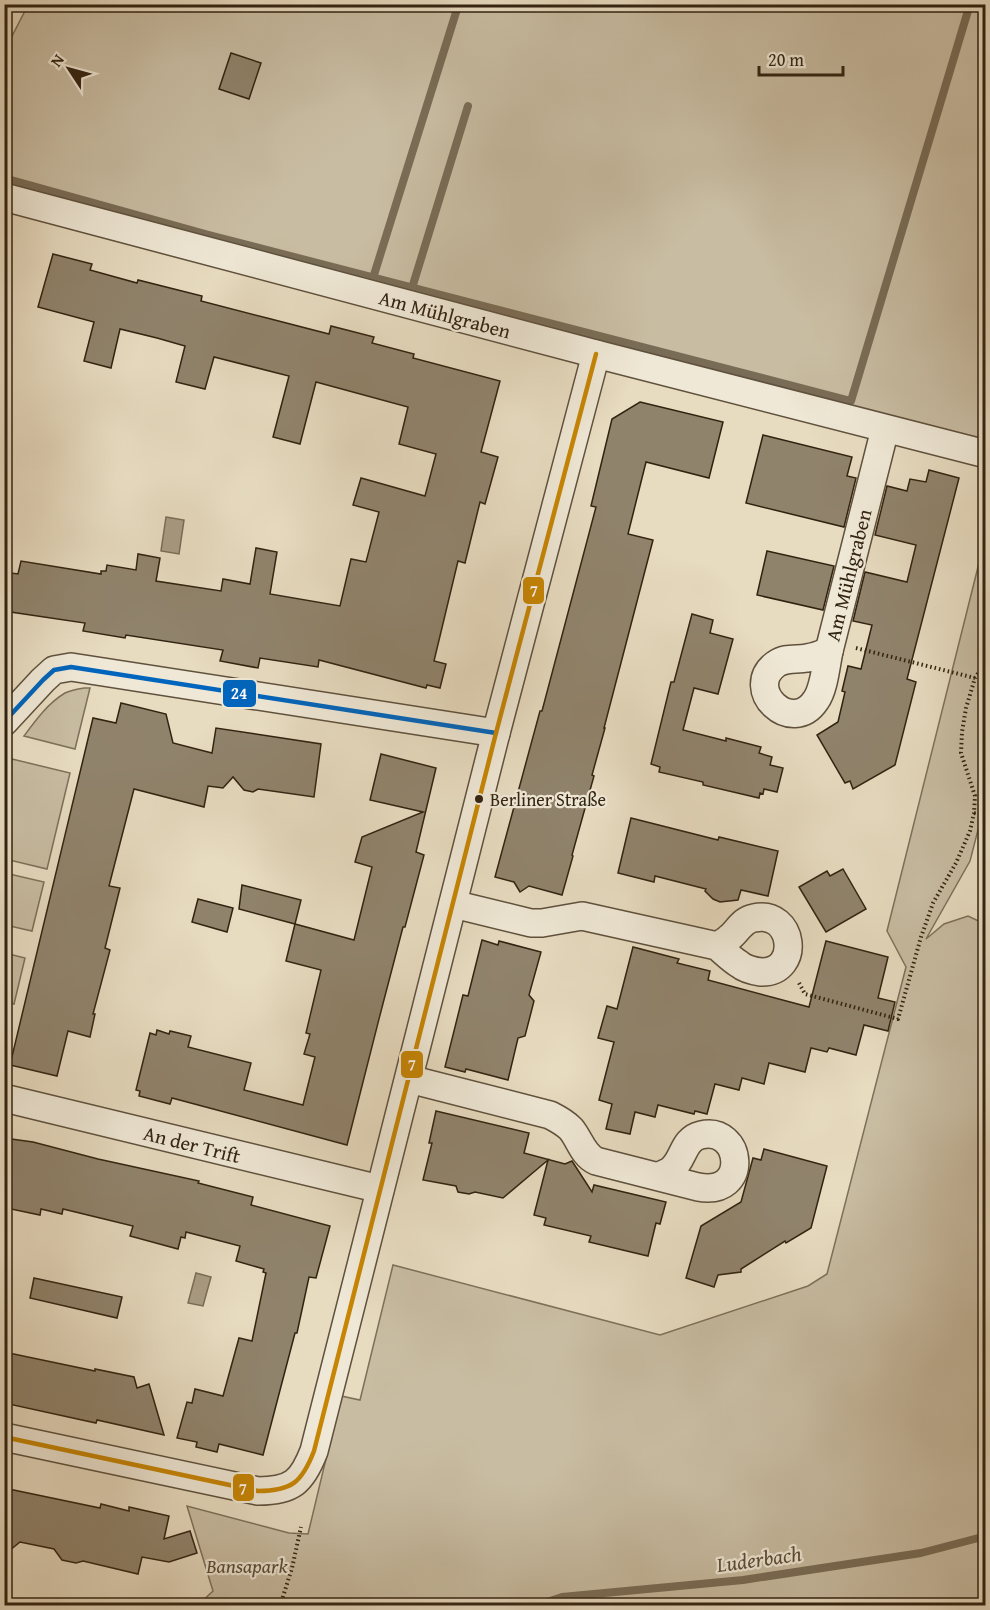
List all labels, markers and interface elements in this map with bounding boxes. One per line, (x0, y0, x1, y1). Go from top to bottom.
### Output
north arrow (39, 39, 99, 99)
scale bar (759, 39, 843, 77)
text: 20 m (768, 46, 804, 73)
text: N (44, 49, 70, 72)
street label: Am Mühlgraben (376, 282, 514, 346)
street label: Am Mühlgraben (818, 506, 878, 644)
line badge: 7 (522, 576, 545, 605)
text: 7 (530, 578, 538, 602)
line badge: 24 (222, 679, 257, 708)
text: 24 (231, 681, 247, 705)
place label: Berliner Straße (490, 786, 606, 813)
marker: Berliner Straße (473, 793, 485, 805)
line badge: 7 (400, 1050, 424, 1079)
text: 7 (408, 1052, 416, 1076)
street label: An der Trift (140, 1118, 244, 1170)
line badge: 7 (232, 1473, 255, 1502)
text: 7 (239, 1476, 247, 1500)
water label: Luderbach (714, 1538, 804, 1580)
park label: Bansapark (205, 1551, 289, 1580)

